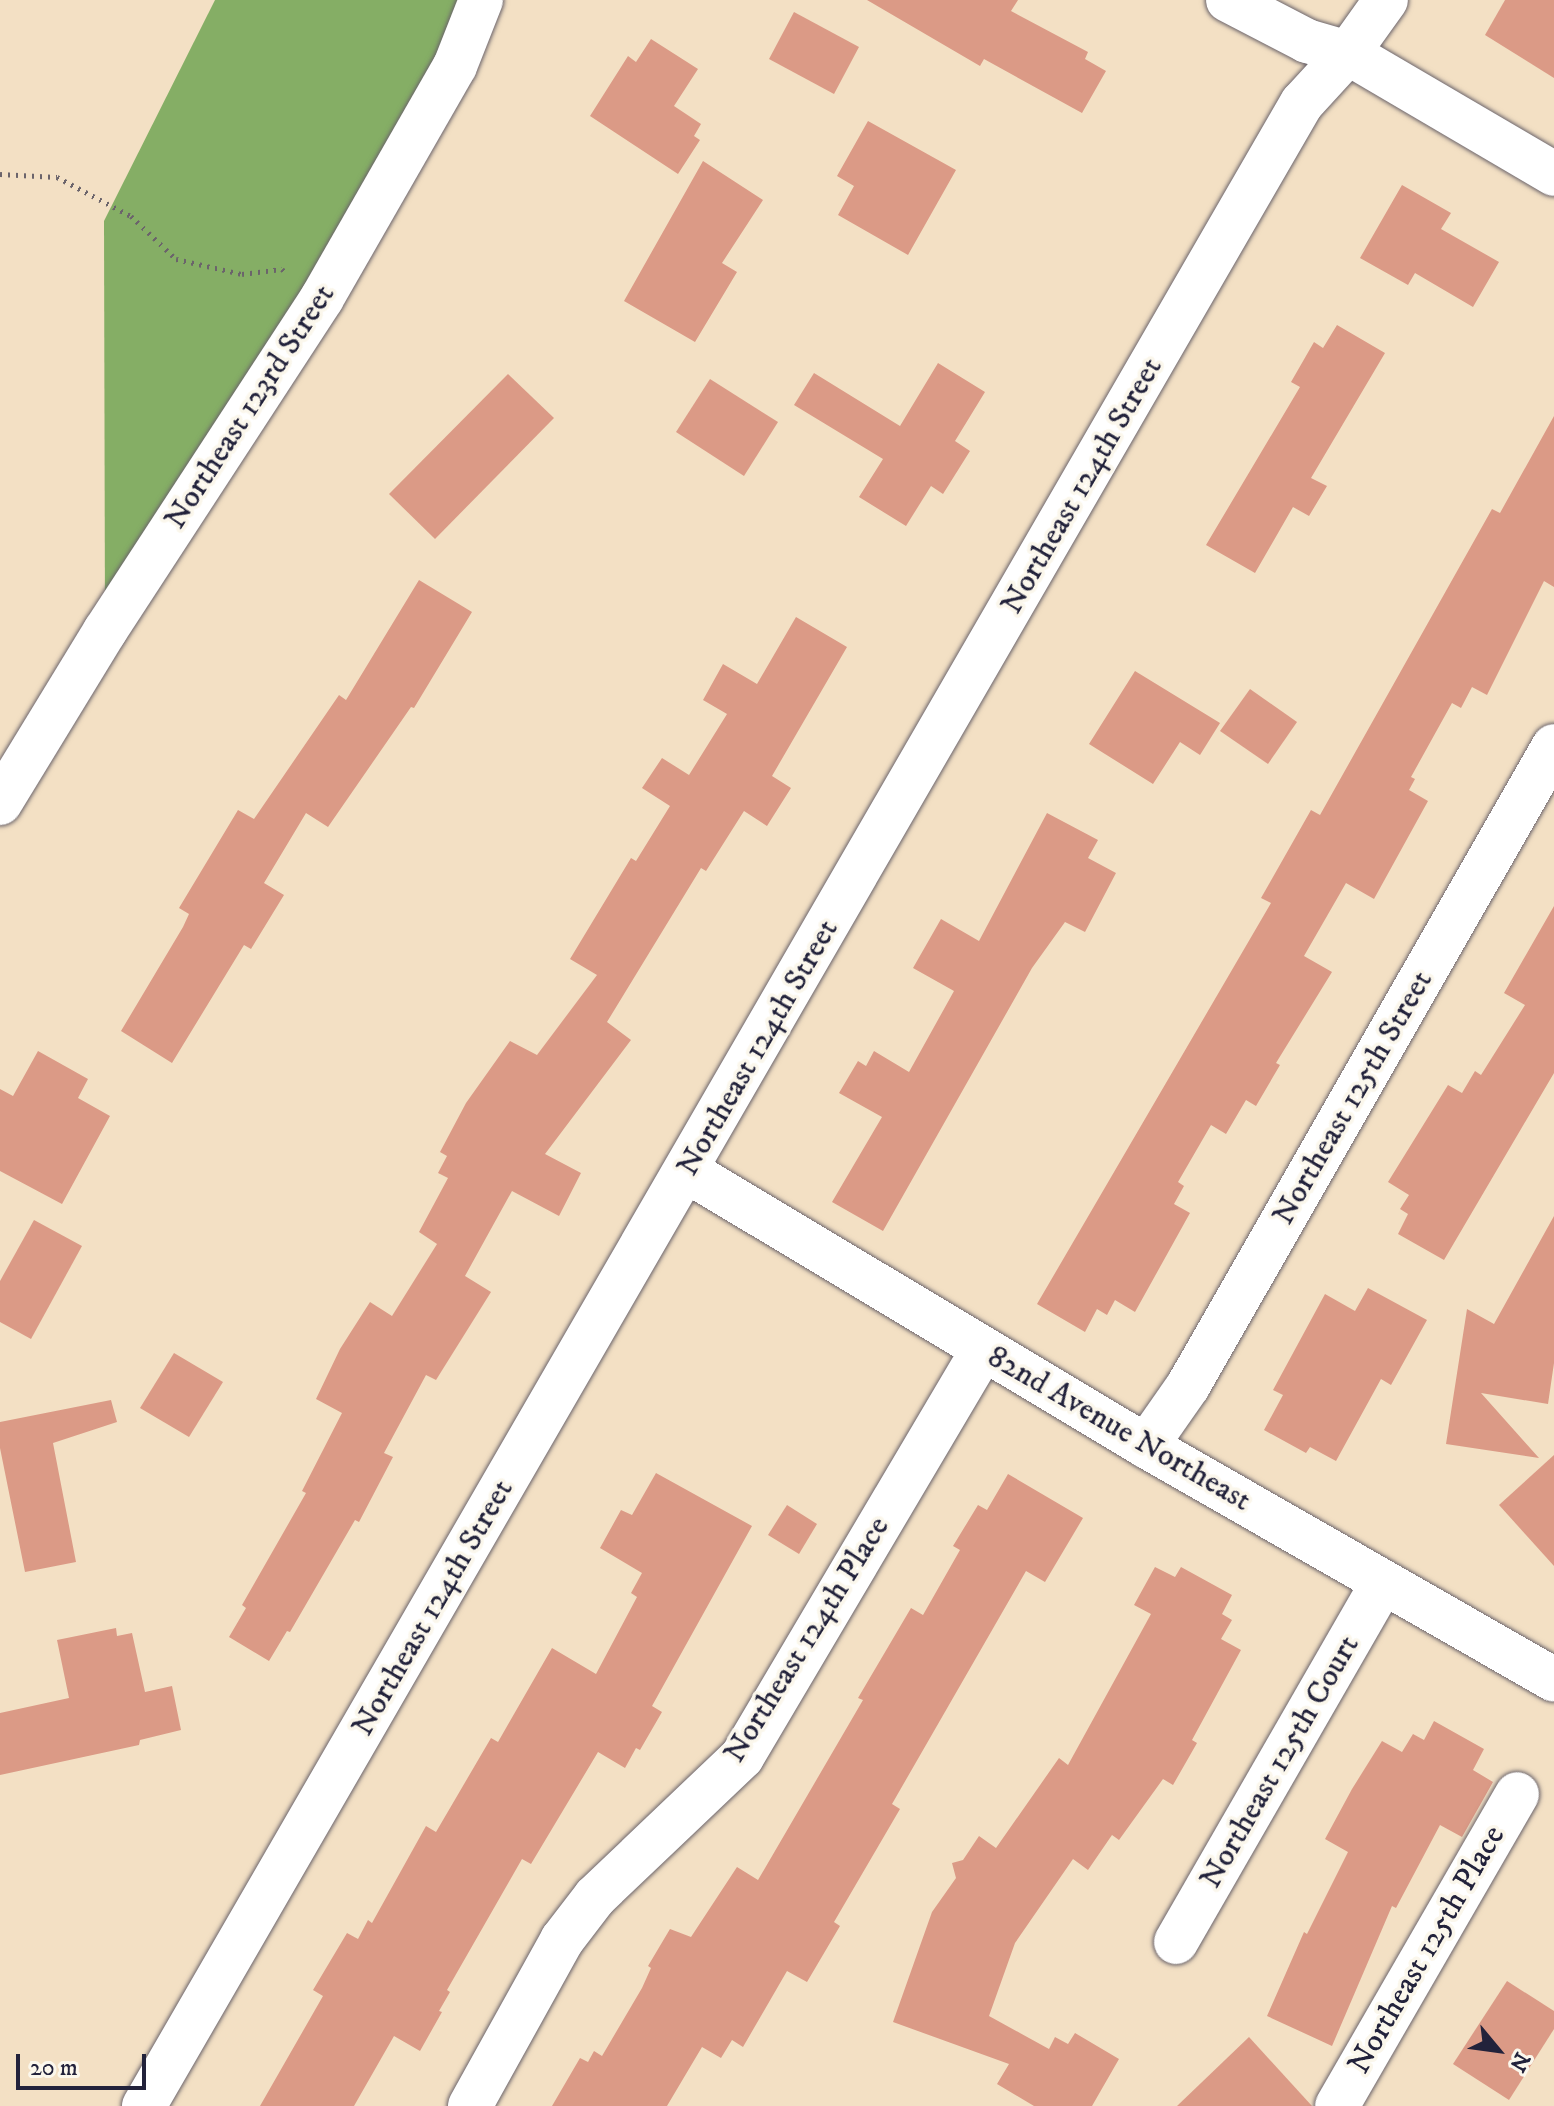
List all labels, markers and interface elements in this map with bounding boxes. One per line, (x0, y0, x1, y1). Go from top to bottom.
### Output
street label: Northeast 123rd Street (156, 277, 344, 537)
street label: Northeast 124th Street (993, 351, 1171, 621)
street label: Northeast 124th Street (669, 913, 847, 1183)
street label: Northeast 125th Street (1265, 964, 1441, 1232)
street label: 82nd Avenue Northeast (980, 1338, 1258, 1520)
street label: Northeast 124th Street (344, 1473, 522, 1743)
street label: Northeast 124th Place (716, 1510, 898, 1770)
street label: Northeast 125th Court (1192, 1629, 1368, 1895)
street label: Northeast 125th Place (1340, 1819, 1514, 2081)
north arrow (1458, 2010, 1538, 2090)
scale bar (20, 2038, 150, 2088)
text: N (1503, 2047, 1536, 2076)
text: 20 m (30, 2053, 78, 2083)

